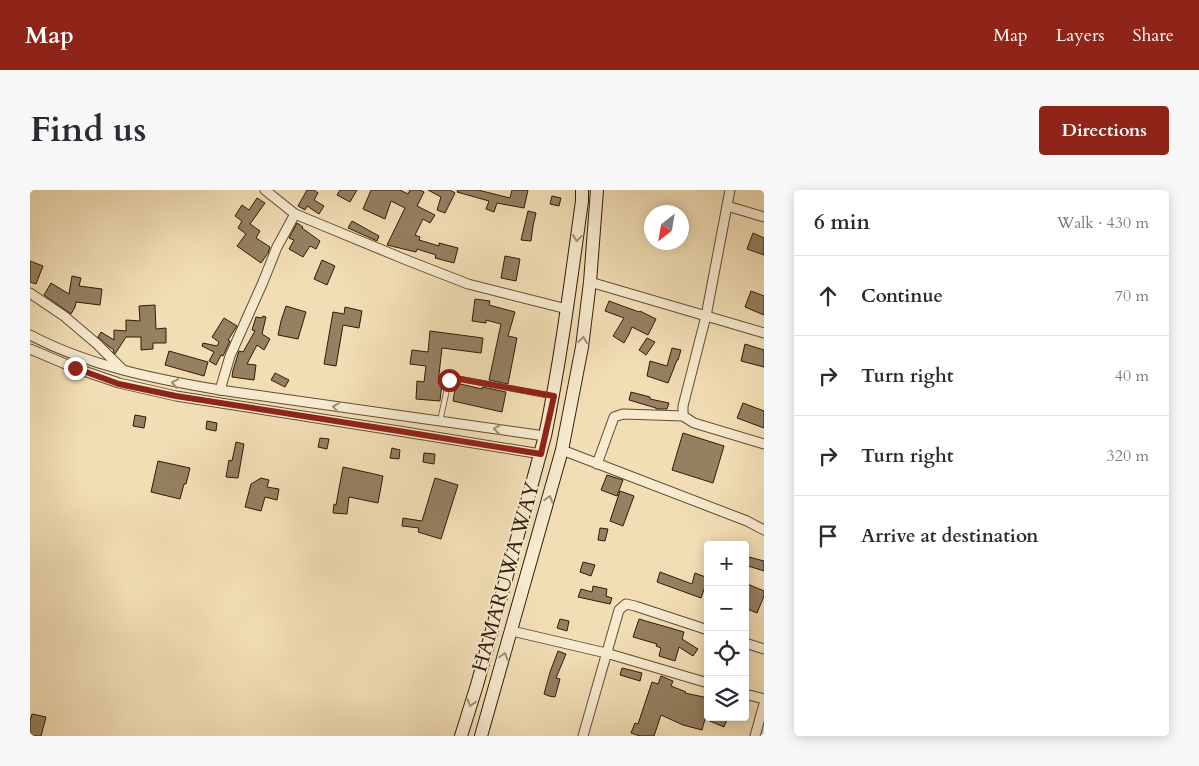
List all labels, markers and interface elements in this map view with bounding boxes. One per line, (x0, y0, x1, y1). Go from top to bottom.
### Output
text: Map (25, 19, 74, 52)
text: Map (993, 23, 1028, 48)
text: Layers (1056, 23, 1105, 48)
text: Share (1133, 23, 1174, 48)
text: Find us (30, 106, 146, 154)
button: Directions (1039, 106, 1169, 155)
north arrow (644, 205, 689, 250)
text: 6 min (814, 208, 870, 237)
text: Walk · 430 m (1057, 212, 1149, 234)
one-way arrow (572, 234, 582, 243)
icon: ahead (814, 282, 842, 310)
text: Continue (861, 283, 943, 309)
text: 70 m (1115, 285, 1149, 307)
one-way arrow (577, 336, 587, 345)
route end (64, 357, 87, 380)
icon: right (814, 362, 842, 390)
text: Turn right (861, 363, 953, 389)
text: 40 m (1115, 365, 1149, 387)
route start (438, 369, 461, 392)
one-way arrow (171, 378, 180, 388)
one-way arrow (332, 402, 340, 412)
one-way arrow (493, 424, 501, 435)
icon: right (814, 442, 842, 470)
text: Turn right (861, 443, 953, 469)
text: 320 m (1107, 445, 1149, 467)
street label: HAMARUWA WAY (465, 478, 547, 675)
one-way arrow (543, 496, 553, 504)
icon: arrive (814, 522, 842, 550)
text: Arrive at destination (861, 523, 1038, 549)
map controls (704, 541, 749, 721)
button: + (704, 541, 749, 586)
button: − (704, 586, 749, 631)
button: locate (704, 631, 749, 676)
one-way arrow (499, 652, 509, 660)
button: layers (704, 676, 749, 721)
one-way arrow (467, 699, 477, 707)

